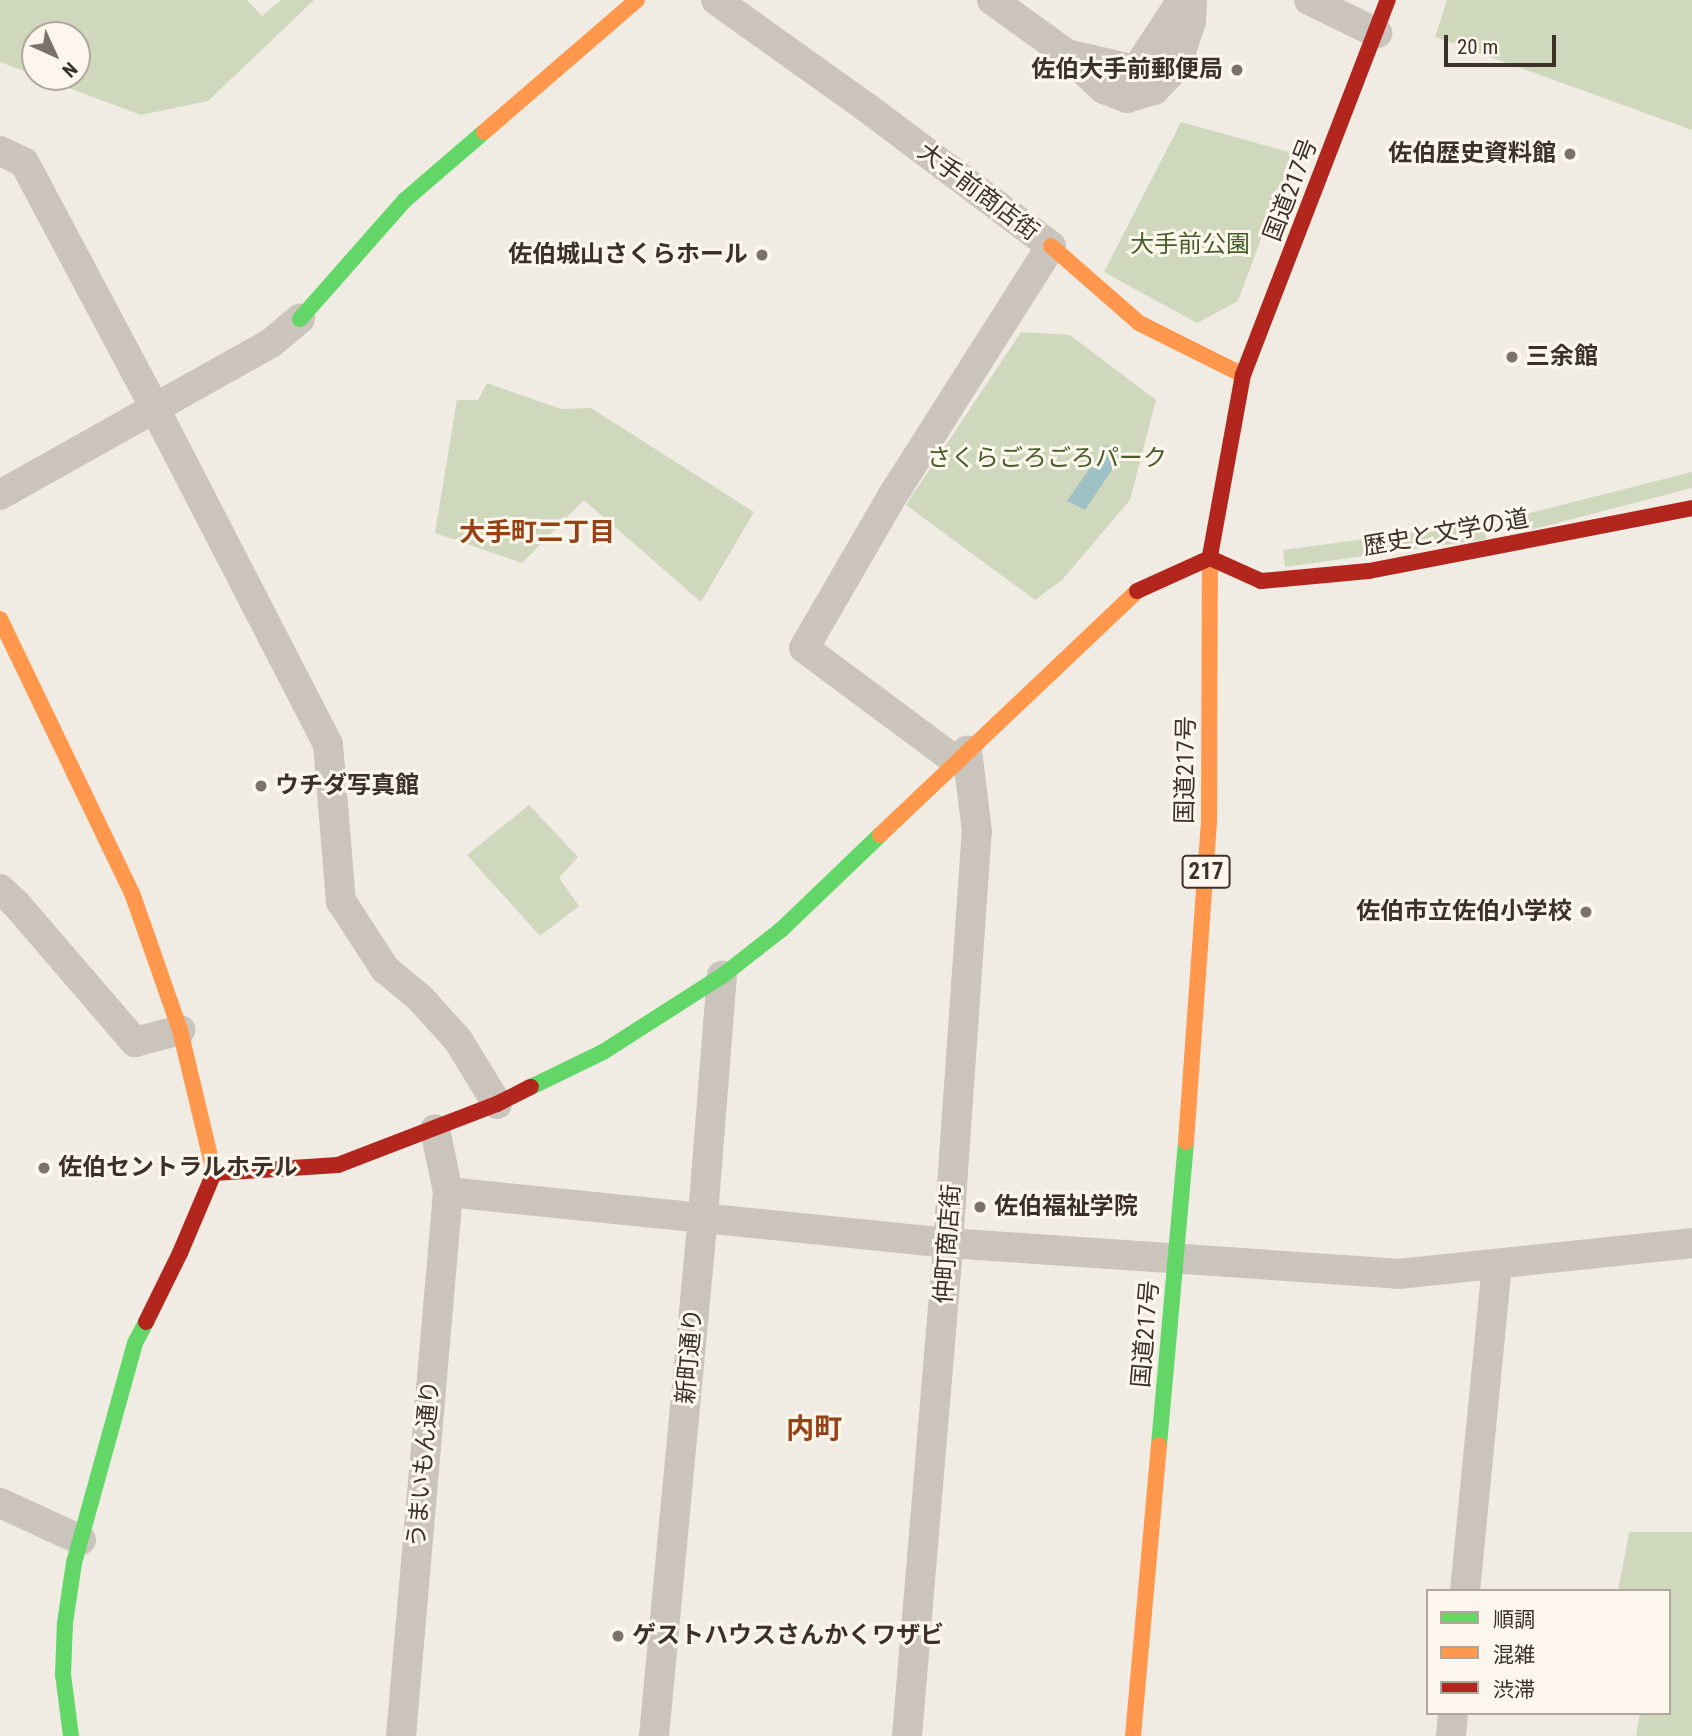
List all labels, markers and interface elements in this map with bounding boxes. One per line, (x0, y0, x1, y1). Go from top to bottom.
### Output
north arrow (21, 21, 91, 91)
scale bar (1447, 21, 1559, 65)
text: 20 m (1457, 35, 1498, 59)
place label: 佐伯大手前郵便局 (1031, 56, 1223, 84)
text: N (58, 58, 82, 82)
marker: 佐伯大手前郵便局 (1229, 62, 1245, 78)
street label: 国道217号 (1258, 135, 1324, 245)
street label: 大手前商店街 (912, 137, 1044, 247)
place label: 佐伯歴史資料館 (1388, 140, 1556, 168)
marker: 佐伯歴史資料館 (1562, 146, 1578, 162)
park label: 大手前公園 (1130, 231, 1250, 259)
place label: 佐伯城山さくらホール (508, 241, 748, 269)
marker: 佐伯城山さくらホール (754, 247, 770, 263)
place label: 三余館 (1526, 343, 1598, 371)
marker: 三余館 (1504, 349, 1520, 365)
park label: さくらごろごろパーク (927, 445, 1167, 473)
street label: 歴史と文学の道 (1361, 504, 1531, 562)
district label: 大手町二丁目 (459, 517, 615, 549)
street label: 国道217号 (1171, 716, 1201, 824)
place label: ウチダ写真館 (275, 772, 419, 800)
marker: ウチダ写真館 (253, 778, 269, 794)
road number: 217 (1182, 852, 1230, 892)
place label: 佐伯市立佐伯小学校 (1356, 898, 1572, 926)
marker: 佐伯市立佐伯小学校 (1578, 904, 1594, 920)
place label: 佐伯セントラルホテル (58, 1154, 298, 1182)
marker: 佐伯セントラルホテル (36, 1160, 52, 1176)
street label: 仲町商店街 (929, 1183, 967, 1305)
place label: 佐伯福祉学院 (994, 1193, 1138, 1221)
marker: 佐伯福祉学院 (972, 1199, 988, 1215)
street label: 国道217号 (1127, 1279, 1165, 1389)
street label: 新町通り (671, 1307, 709, 1405)
street label: うまいもん通り (402, 1379, 446, 1549)
district label: 内町 (786, 1412, 842, 1446)
legend (1426, 1589, 1671, 1715)
text: 順調 (1493, 1608, 1535, 1632)
place label: ゲストハウスさんかくワザビ (632, 1622, 944, 1650)
marker: ゲストハウスさんかくワザビ (610, 1628, 626, 1644)
text: 混雑 (1493, 1643, 1535, 1667)
text: 渋滞 (1493, 1678, 1535, 1702)

